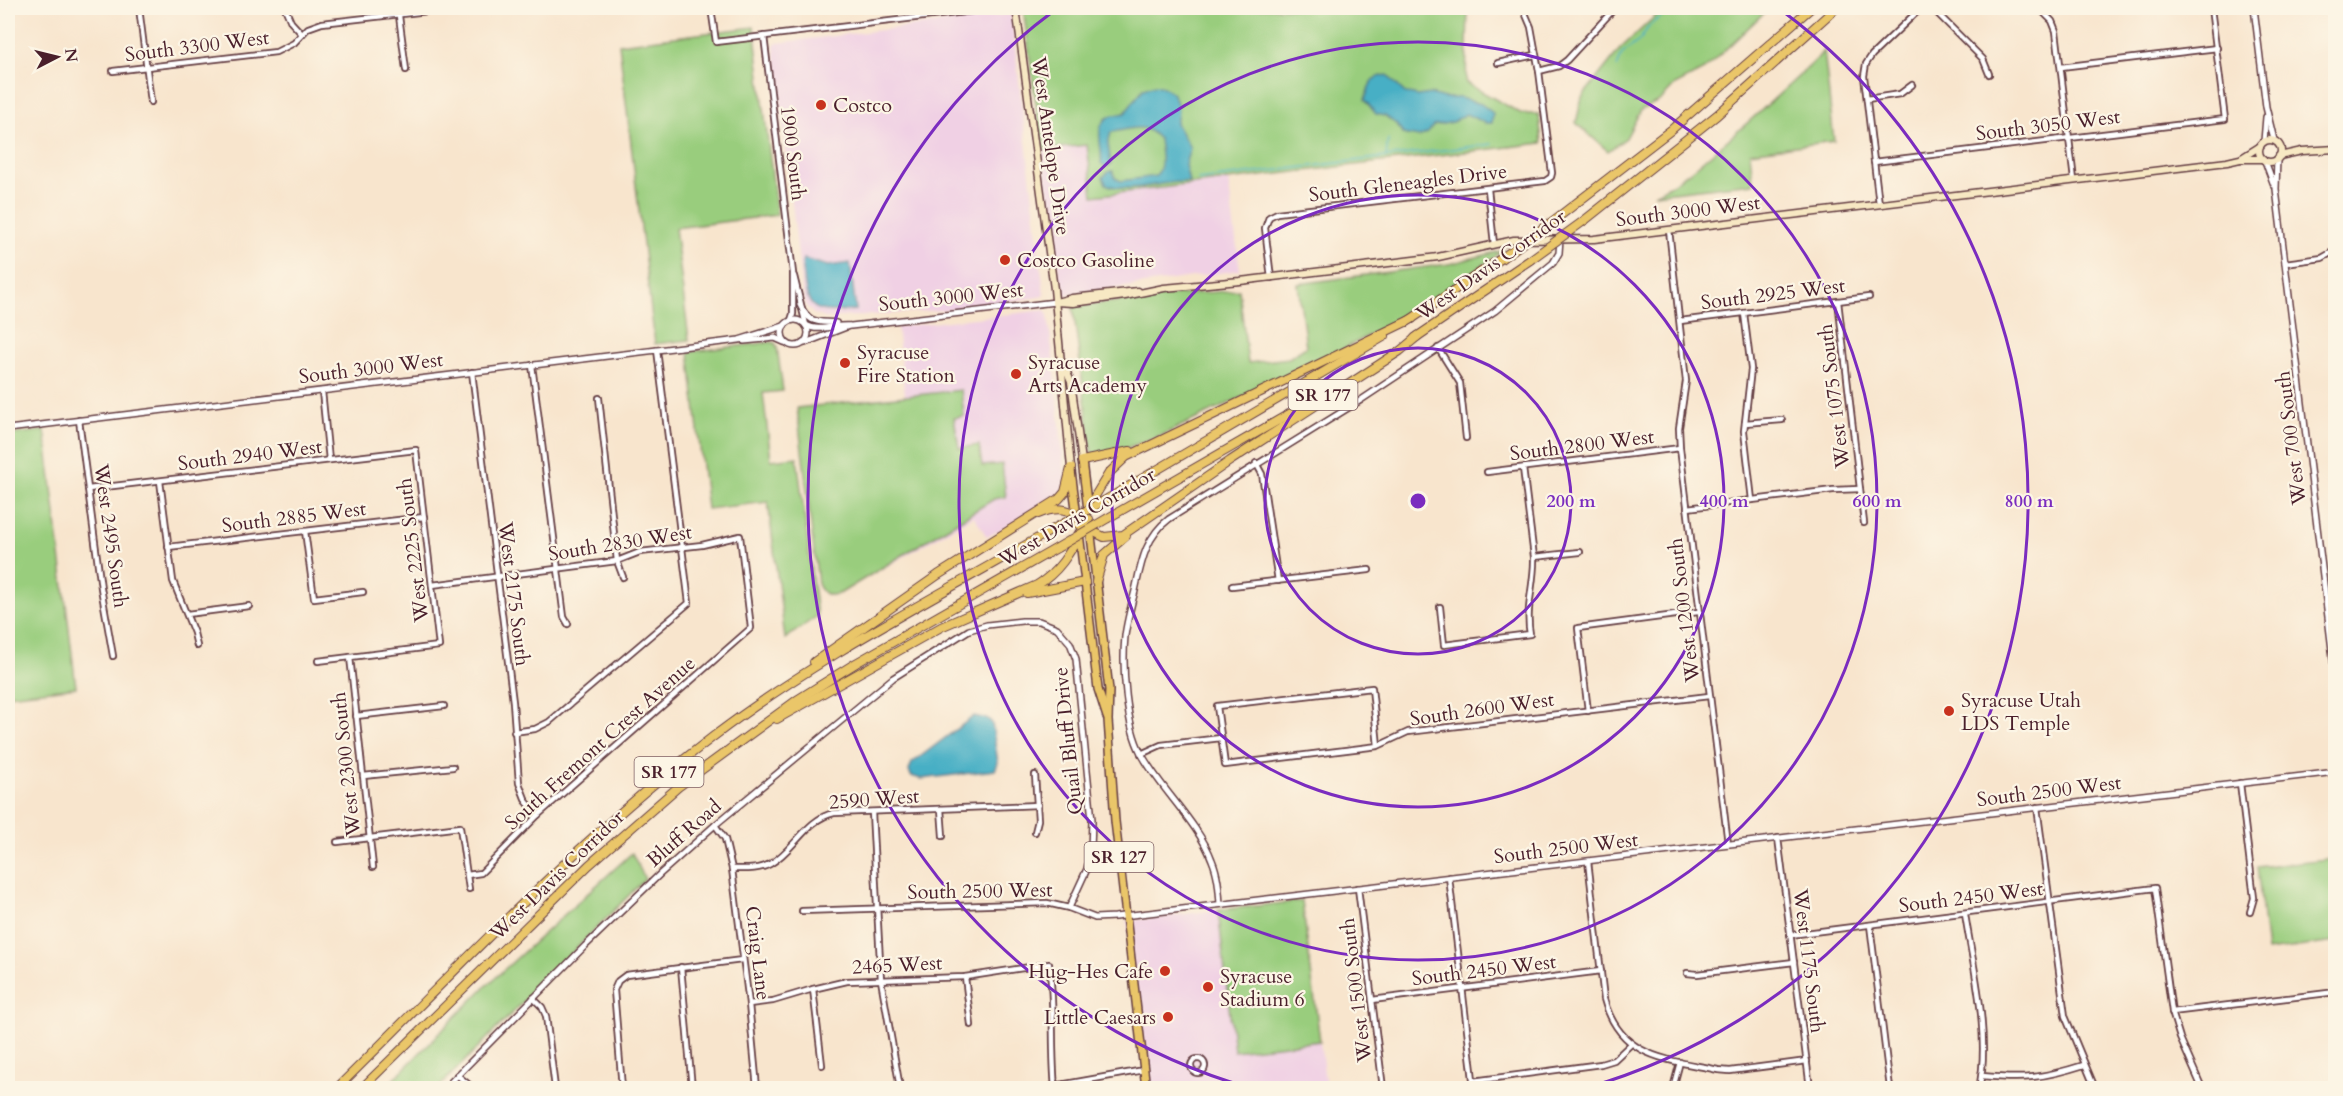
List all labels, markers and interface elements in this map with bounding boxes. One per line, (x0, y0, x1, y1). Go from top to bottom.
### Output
street label: South 3300 West (123, 24, 271, 68)
north arrow (27, 27, 87, 87)
text: N (59, 47, 83, 64)
street label: West Antelope Drive (1025, 54, 1077, 237)
place label: Costco (833, 92, 892, 119)
marker: Costco (814, 98, 828, 112)
street label: South 3050 West (1974, 103, 2122, 147)
street label: 1900 South (774, 104, 812, 202)
street label: South Gleneagles Drive (1307, 157, 1509, 209)
street label: South 3000 West (1614, 189, 1762, 233)
street label: West Davis Corridor (1410, 203, 1572, 327)
place label: Costco Gasoline (1017, 247, 1155, 274)
marker: Costco Gasoline (998, 253, 1012, 267)
street label: South 2925 West (1699, 272, 1847, 316)
street label: South 3000 West (877, 276, 1025, 318)
street label: West 1075 South (1812, 322, 1856, 471)
place label: Syracuse Fire Station (857, 339, 956, 389)
street label: South 3000 West (297, 346, 445, 390)
place label: Syracuse Arts Academy (1028, 349, 1148, 399)
marker: Syracuse Fire Station (838, 356, 852, 370)
marker: Syracuse Arts Academy (1009, 367, 1023, 381)
street label: West 700 South (2269, 369, 2313, 508)
road number: SR 177 (1288, 380, 1358, 410)
street label: South 2800 West (1508, 423, 1656, 467)
street label: South 2940 West (176, 433, 324, 477)
street label: West 2495 South (87, 461, 134, 610)
street label: West Davis Corridor (993, 461, 1161, 574)
street label: West 2225 South (391, 476, 435, 625)
text: 200 m (1546, 489, 1596, 514)
text: 400 m (1699, 489, 1749, 514)
text: 600 m (1852, 489, 1902, 514)
text: 800 m (2004, 489, 2054, 514)
centre of rings (1408, 491, 1428, 511)
street label: South 2885 West (220, 495, 368, 539)
street label: South 2830 West (546, 518, 694, 568)
street label: West 2175 South (492, 519, 536, 668)
street label: West 1200 South (1662, 536, 1706, 685)
street label: South Fremont Crest Avenue (499, 650, 701, 836)
street label: Quail Bluff Drive (1047, 666, 1089, 816)
street label: South 2600 West (1408, 685, 1556, 732)
place label: Syracuse Utah LDS Temple (1961, 687, 2081, 737)
street label: West 2300 South (325, 690, 367, 839)
marker: Syracuse Utah LDS Temple (1942, 704, 1956, 718)
road number: SR 177 (634, 757, 704, 787)
street label: South 2500 West (1975, 769, 2123, 813)
street label: 2590 West (828, 782, 921, 816)
street label: Bluff Road (641, 793, 727, 873)
street label: West Davis Corridor (483, 803, 631, 947)
street label: South 2500 West (1492, 826, 1640, 870)
road number: SR 127 (1084, 842, 1154, 872)
street label: South 2450 West (1897, 875, 2045, 919)
street label: South 2500 West (907, 876, 1053, 906)
street label: West 1175 South (1787, 886, 1831, 1035)
street label: Craig Lane (739, 904, 777, 1002)
street label: West 1500 South (1334, 916, 1378, 1065)
street label: South 2450 West (1410, 948, 1558, 992)
street label: 2465 West (851, 949, 944, 981)
place label: Hug-Hes Cafe (1028, 958, 1153, 985)
place label: Syracuse Stadium 6 (1220, 963, 1305, 1013)
marker: Hug-Hes Cafe (1158, 964, 1172, 978)
marker: Syracuse Stadium 6 (1201, 980, 1215, 994)
place label: Little Caesars (1044, 1004, 1156, 1031)
marker: Little Caesars (1161, 1010, 1175, 1024)

